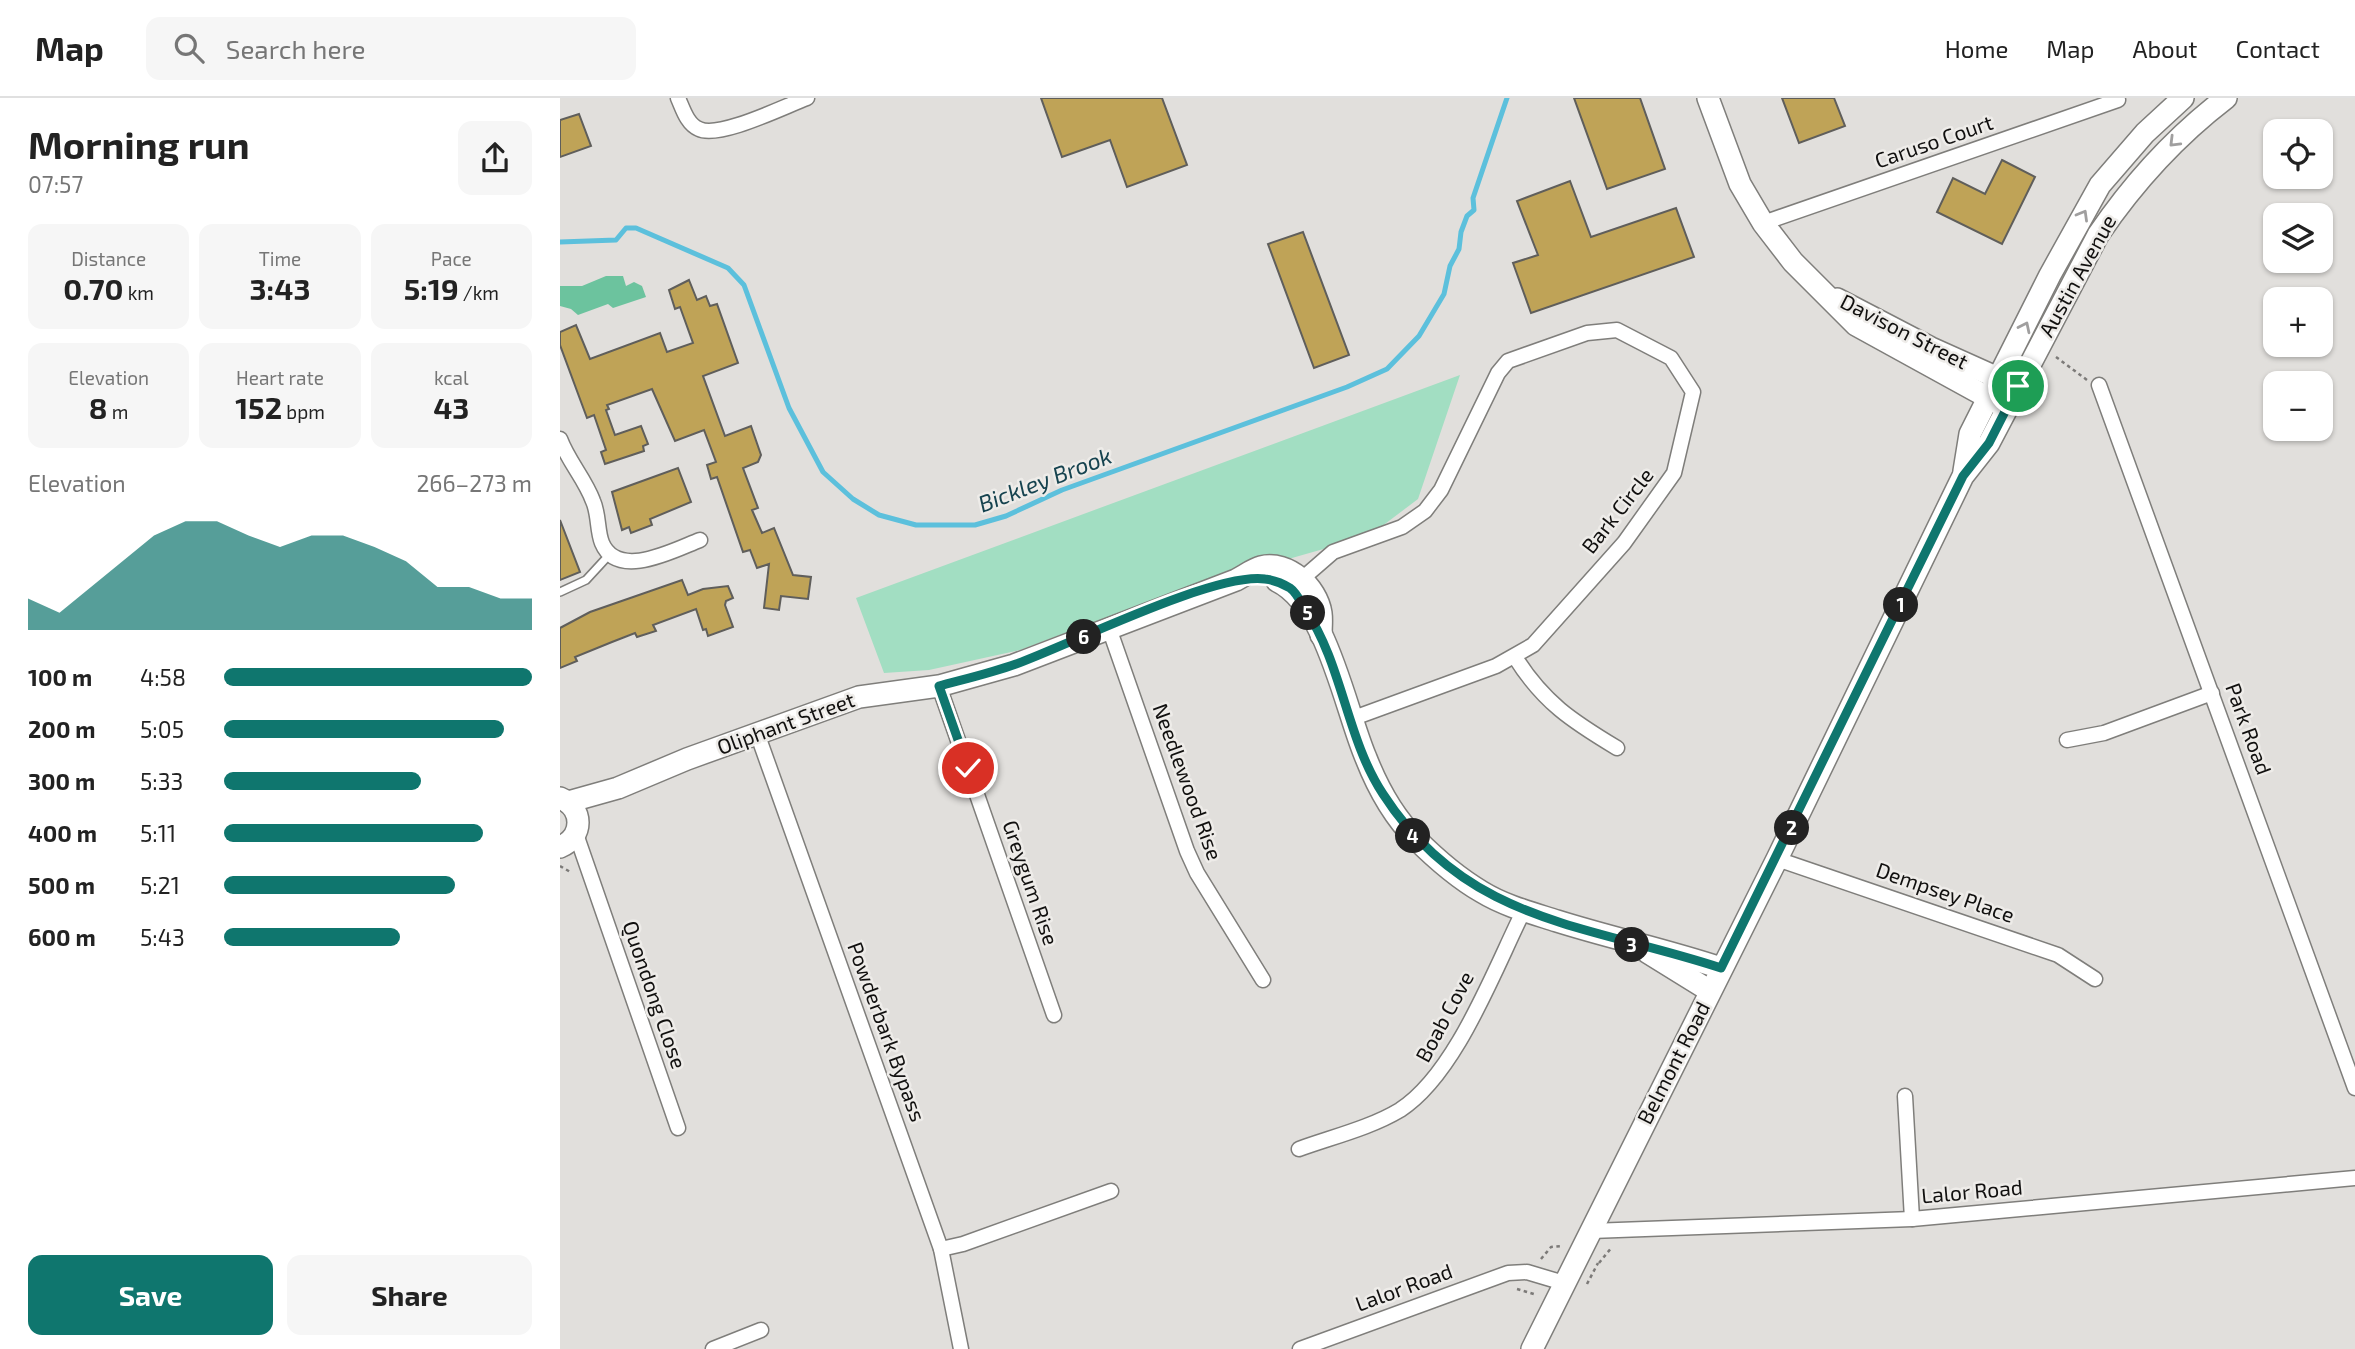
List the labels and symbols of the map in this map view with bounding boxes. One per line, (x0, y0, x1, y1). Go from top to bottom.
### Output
street label: Caruso Court (1871, 109, 1996, 172)
one-way arrow (2169, 133, 2182, 146)
street label: Austin Avenue (2033, 210, 2121, 341)
one-way arrow (2075, 210, 2088, 222)
street label: Davison Street (1837, 288, 1973, 374)
one-way arrow (2016, 322, 2030, 334)
pin (1988, 356, 2048, 416)
water label: Bickley Brook (974, 441, 1115, 517)
street label: Bark Circle (1576, 462, 1658, 558)
pin: 1 (1884, 588, 1918, 622)
pin: 5 (1290, 596, 1326, 630)
pin: 6 (1066, 620, 1102, 654)
street label: Park Road (2221, 679, 2278, 778)
street label: Oliphant Street (713, 686, 858, 759)
street label: Needlewood Rise (1148, 700, 1228, 863)
pin (938, 738, 998, 798)
pin: 2 (1774, 810, 1810, 846)
street label: Greygum Rise (998, 817, 1064, 948)
pin: 4 (1396, 818, 1430, 854)
street label: Dempsey Place (1873, 856, 2018, 927)
street label: Quondong Close (617, 917, 692, 1072)
pin: 3 (1614, 928, 1650, 962)
street label: Powderbark Bypass (843, 938, 932, 1125)
street label: Boab Cove (1409, 967, 1478, 1066)
street label: Belmont Road (1631, 997, 1714, 1128)
street label: Lalor Road (1920, 1174, 2024, 1207)
street label: Lalor Road (1352, 1257, 1455, 1316)

